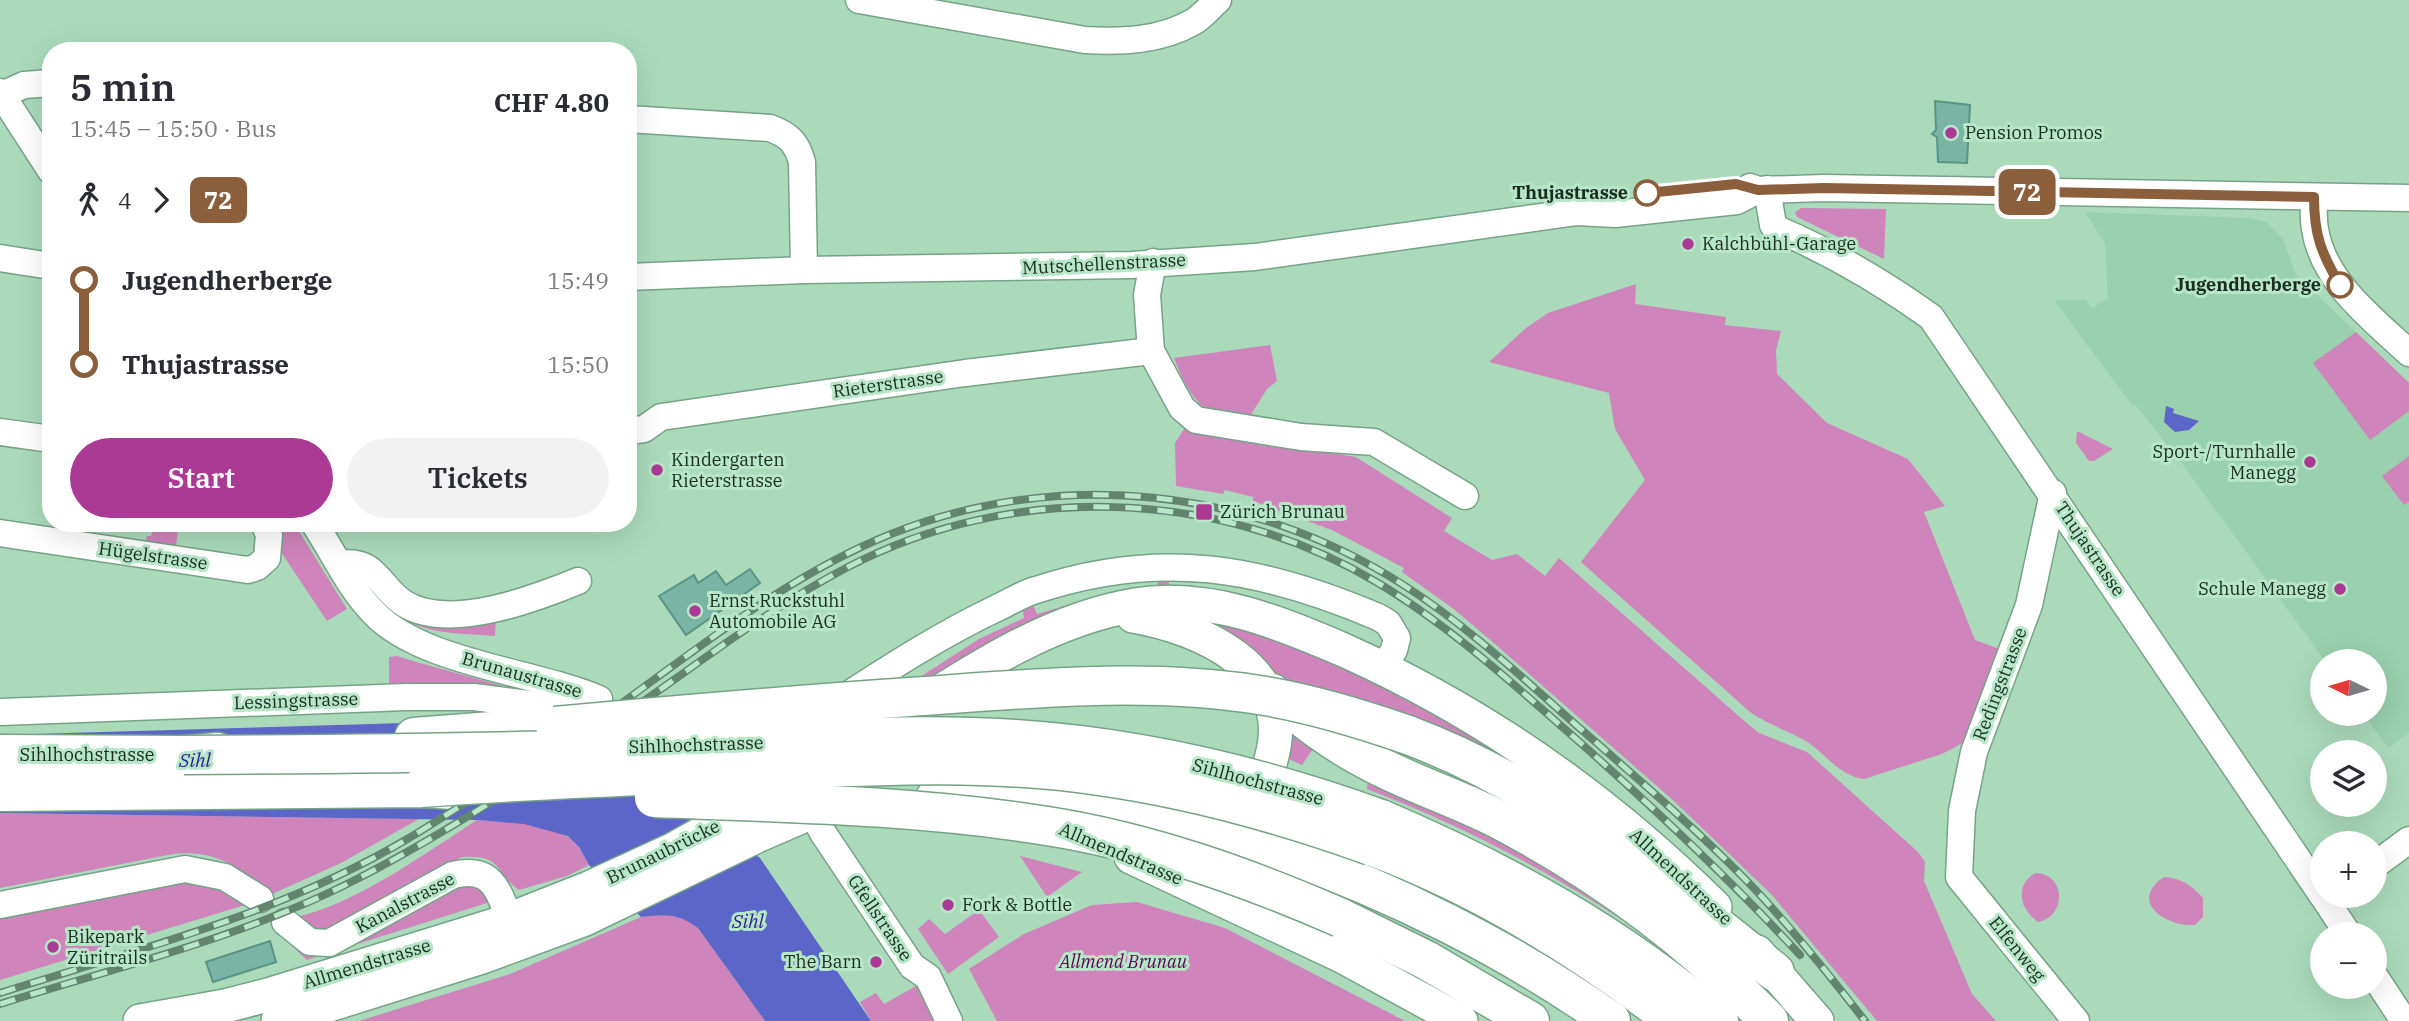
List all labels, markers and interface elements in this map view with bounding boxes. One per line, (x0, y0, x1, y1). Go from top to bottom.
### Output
text: 5 min (70, 62, 176, 111)
text: CHF 4.80 (494, 85, 609, 119)
text: 15:45 – 15:50 · Bus (70, 113, 277, 143)
place label: Pension Promos (1965, 121, 2103, 144)
marker: Pension Promos (1943, 125, 1959, 141)
line badge: 72 (1996, 169, 2058, 215)
text: 72 (2013, 176, 2041, 208)
marker: Thujastrasse (1634, 180, 1660, 206)
icon: walk (70, 181, 108, 219)
icon: forward (142, 181, 180, 219)
place label: Thujastrasse (1512, 181, 1628, 204)
text: 72 (204, 184, 233, 216)
text: 4 (118, 185, 132, 215)
place label: Kalchbühl-Garage (1702, 232, 1856, 255)
marker: Kalchbühl-Garage (1680, 236, 1696, 252)
street label: Mutschellenstrasse (1021, 248, 1186, 279)
text: Jugendherberge (122, 263, 333, 297)
text: 15:49 (547, 265, 609, 295)
marker: Jugendherberge (2327, 272, 2353, 298)
place label: Jugendherberge (2175, 273, 2321, 296)
text: Thujastrasse (122, 347, 289, 381)
text: 15:50 (547, 349, 609, 379)
street label: Rieterstrasse (831, 364, 945, 403)
button: Start (70, 438, 333, 518)
button: Tickets (347, 438, 609, 518)
place label: Sport-/Turnhalle Manegg (2152, 440, 2296, 484)
place label: Kindergarten Rieterstrasse (671, 448, 785, 492)
marker: Sport-/Turnhalle Manegg (2302, 454, 2318, 470)
marker: Kindergarten Rieterstrasse (649, 462, 665, 478)
street label: Thujastrasse (2050, 497, 2131, 600)
place label: Zürich Brunau (1220, 500, 1345, 523)
marker: Zürich Brunau (1194, 502, 1214, 522)
street label: Hügelstrasse (97, 536, 209, 575)
place label: Schule Manegg (2198, 577, 2326, 600)
marker: Schule Manegg (2332, 581, 2348, 597)
place label: Ernst Ruckstuhl Automobile AG (709, 589, 845, 633)
marker: Ernst Ruckstuhl Automobile AG (687, 603, 703, 619)
street label: Redingstrasse (1967, 624, 2032, 744)
street label: Brunaustrasse (459, 646, 585, 703)
north arrow (2310, 649, 2387, 726)
map controls (2310, 649, 2387, 999)
street label: Lessingstrasse (233, 687, 359, 714)
street label: Sihlhochstrasse (628, 731, 764, 758)
button: layers (2310, 740, 2387, 817)
street label: Sihlhochstrasse (20, 743, 154, 766)
water label: Sihl (178, 748, 212, 772)
street label: Sihlhochstrasse (1190, 753, 1326, 810)
street label: Brunaubrücke (602, 814, 723, 889)
street label: Allmendstrasse (1056, 817, 1187, 890)
street label: Allmendstrasse (1625, 823, 1738, 930)
button: + (2310, 831, 2387, 908)
street label: Kanalstrasse (351, 867, 458, 938)
street label: Gfellstrasse (843, 870, 918, 965)
place label: Fork & Bottle (962, 893, 1072, 916)
marker: Fork & Bottle (940, 897, 956, 913)
water label: Sihl (731, 909, 765, 933)
street label: Elfenweg (1984, 911, 2051, 986)
button: − (2310, 922, 2387, 999)
place label: Bikepark Züritrails (67, 925, 147, 969)
street label: Allmendstrasse (300, 933, 433, 994)
marker: Bikepark Züritrails (45, 939, 61, 955)
place label: The Barn (784, 950, 862, 973)
park label: Allmend Brunau (1058, 950, 1188, 973)
marker: The Barn (868, 954, 884, 970)

